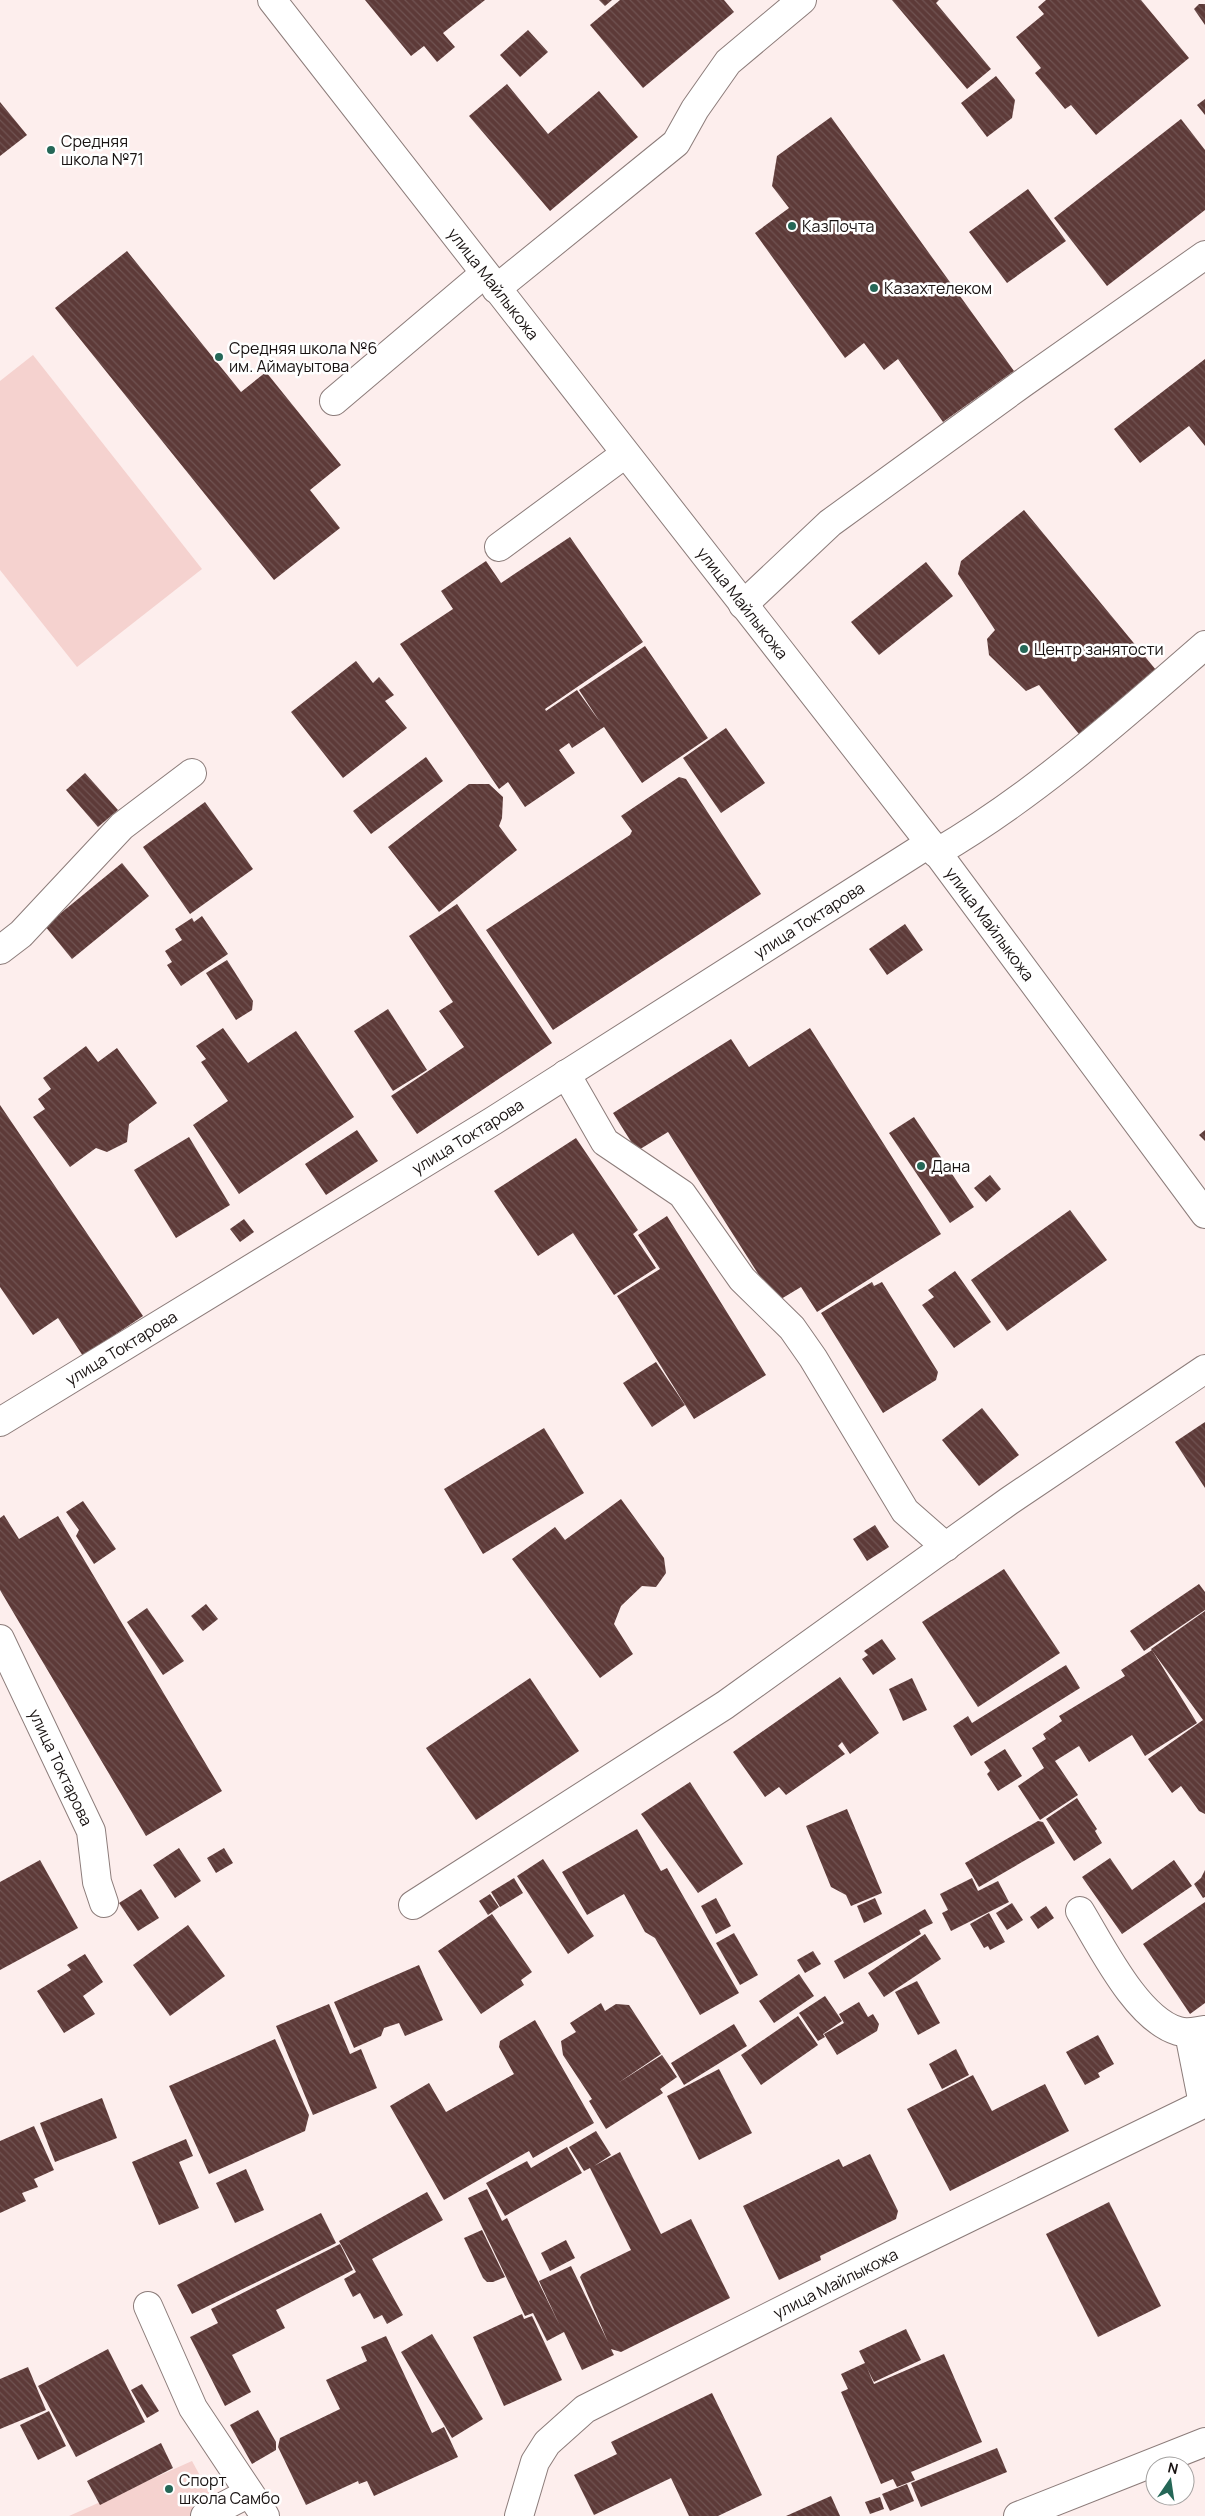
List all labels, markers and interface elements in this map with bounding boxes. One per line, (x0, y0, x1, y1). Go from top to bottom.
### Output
place label: Средняя школа №71 (61, 130, 144, 170)
marker: Средняя школа №71 (45, 144, 57, 156)
place label: КазПочта (802, 215, 874, 237)
marker: КазПочта (786, 220, 798, 232)
street label: улица Майлыкожа (443, 223, 544, 344)
place label: Казахтелеком (884, 277, 992, 299)
marker: Казахтелеком (868, 282, 880, 294)
place label: Средняя школа №6 им. Аймауытова (229, 337, 378, 377)
marker: Средняя школа №6 им. Аймауытова (213, 351, 225, 363)
street label: улица Майлыкожа (692, 542, 793, 664)
place label: Центр занятости (1034, 638, 1164, 660)
marker: Центр занятости (1018, 643, 1030, 655)
street label: улица Майлыкожа (940, 862, 1039, 985)
street label: улица Токтарова (749, 877, 868, 963)
street label: улица Токтарова (408, 1093, 528, 1179)
place label: Дана (931, 1155, 970, 1177)
marker: Дана (915, 1160, 927, 1172)
street label: улица Токтарова (61, 1305, 181, 1391)
street label: улица Токтарова (24, 1705, 98, 1830)
street label: улица Майлыкожа (769, 2243, 901, 2324)
north arrow (1145, 2456, 1195, 2506)
text: N (1166, 2457, 1180, 2478)
place label: Спорт школа Самбо (179, 2469, 280, 2509)
marker: Спорт школа Самбо (163, 2483, 175, 2495)

